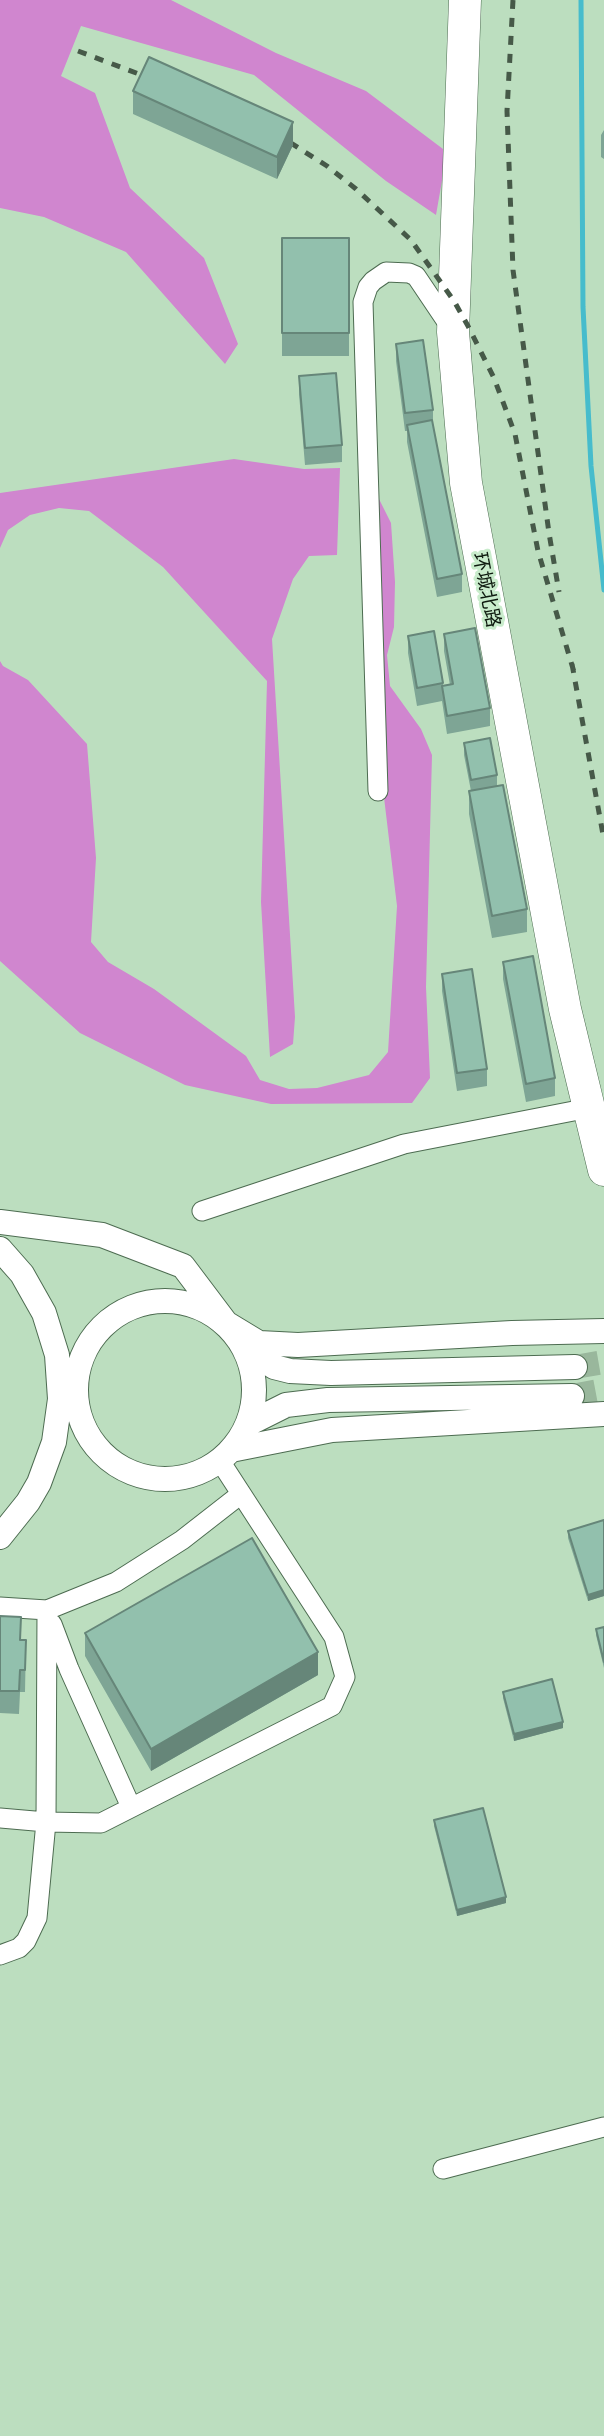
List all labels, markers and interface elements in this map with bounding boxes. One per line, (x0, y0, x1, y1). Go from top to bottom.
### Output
street label: 环城北路 (468, 551, 504, 629)

